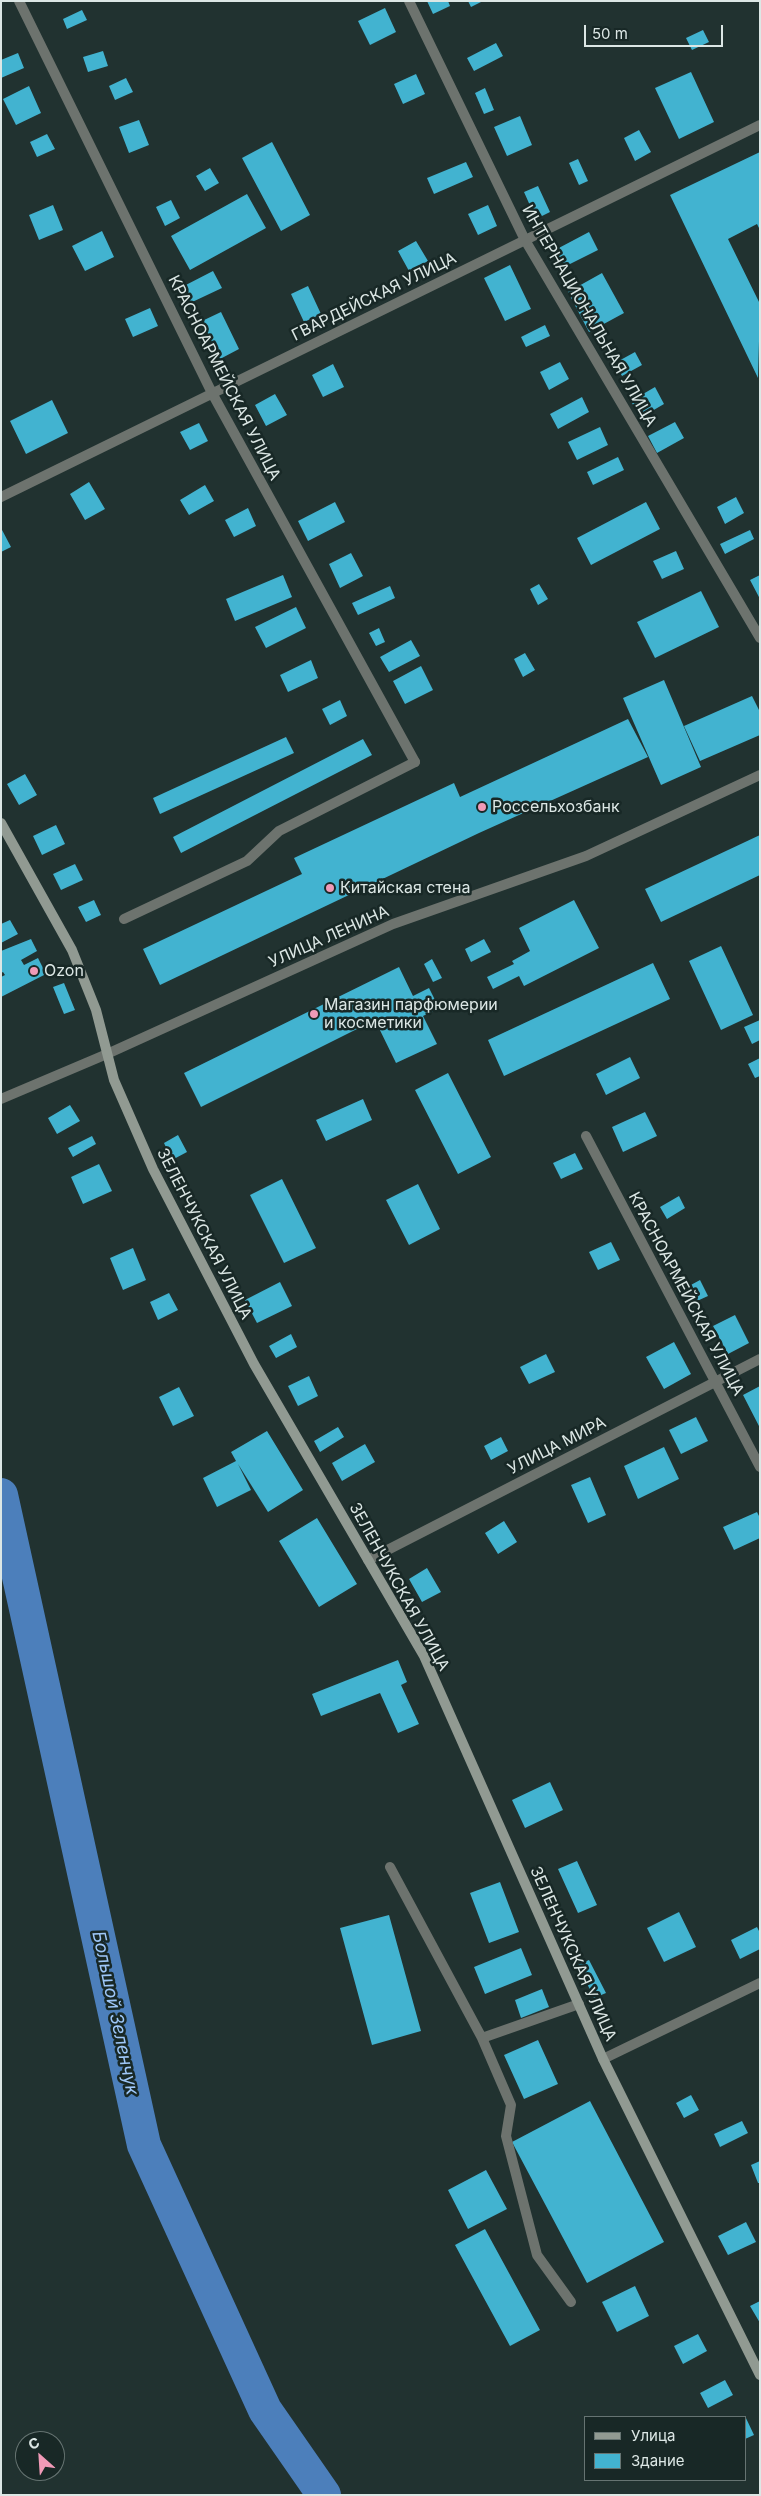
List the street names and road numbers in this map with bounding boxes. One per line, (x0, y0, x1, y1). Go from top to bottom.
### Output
street label: ИНТЕРНАЦИОНАЛЬНАЯ УЛИЦА (518, 202, 660, 430)
street label: ГВАРДЕЙСКАЯ УЛИЦА (289, 249, 459, 345)
street label: КРАСНОАРМЕЙСКАЯ УЛИЦА (164, 272, 284, 484)
street label: УЛИЦА ЛЕНИНА (266, 902, 392, 972)
street label: ЗЕЛЕНЧУКСКАЯ УЛИЦА (152, 1145, 256, 1323)
street label: КРАСНОАРМЕЙСКАЯ УЛИЦА (624, 1189, 748, 1399)
street label: УЛИЦА МИРА (505, 1413, 609, 1479)
street label: ЗЕЛЕНЧУКСКАЯ УЛИЦА (345, 1500, 453, 1674)
street label: ЗЕЛЕНЧУКСКАЯ УЛИЦА (526, 1864, 620, 2044)

